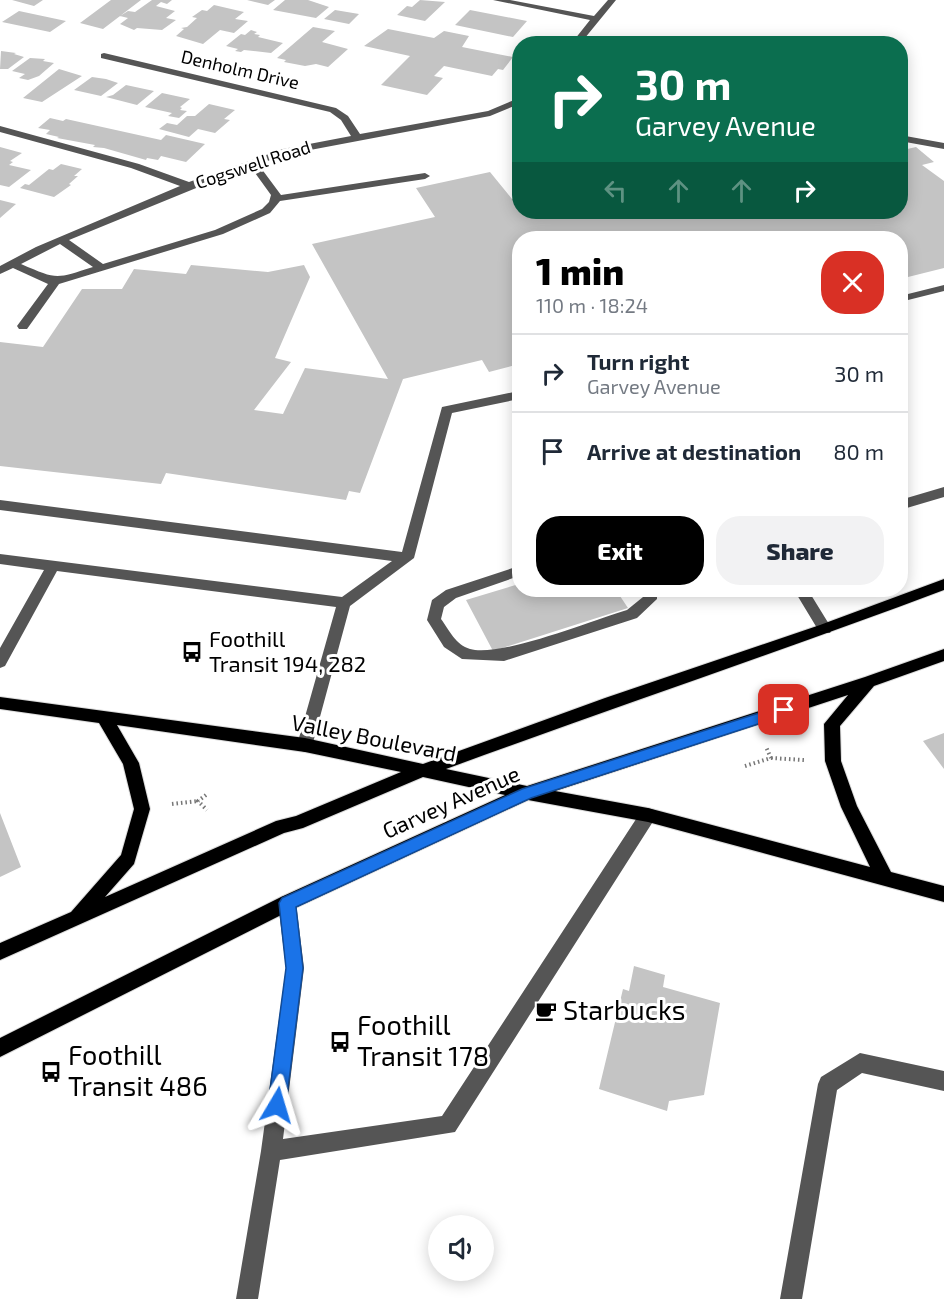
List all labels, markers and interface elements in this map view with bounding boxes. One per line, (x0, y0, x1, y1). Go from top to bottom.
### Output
street label: Denholm Drive (179, 45, 301, 93)
text: 30 m (635, 58, 731, 108)
icon: right (536, 60, 614, 138)
text: Garvey Avenue (635, 109, 816, 141)
street label: Cogswell Road (192, 135, 313, 193)
icon: left (599, 174, 632, 207)
icon: ahead (662, 174, 695, 207)
icon: ahead (725, 174, 758, 207)
icon: right (788, 174, 821, 207)
text: 1 min (536, 249, 624, 292)
button: close (821, 251, 884, 314)
text: 110 m · 18:24 (536, 293, 648, 317)
text: Turn right (587, 348, 689, 374)
icon: right (536, 357, 569, 390)
text: 30 m (834, 360, 884, 386)
text: Garvey Avenue (587, 374, 721, 398)
icon: arrive (536, 435, 569, 468)
text: Arrive at destination (587, 438, 801, 464)
text: 80 m (833, 438, 884, 464)
button: Exit (536, 516, 704, 585)
button: Share (716, 516, 884, 585)
place label: Foothill Transit 194, 282 (209, 625, 366, 676)
bus stop icon: Foothill Transit 194, 282 (180, 640, 204, 664)
pin (758, 684, 809, 735)
icon: arrive (767, 693, 800, 726)
street label: Valley Boulevard (289, 708, 459, 766)
street label: Garvey Avenue (378, 759, 523, 843)
place label: Starbucks (563, 993, 685, 1025)
cafe icon: Starbucks (534, 999, 558, 1023)
place label: Foothill Transit 178 (357, 1008, 489, 1071)
bus stop icon: Foothill Transit 178 (328, 1030, 352, 1054)
place label: Foothill Transit 486 (68, 1038, 208, 1101)
bus stop icon: Foothill Transit 486 (39, 1060, 63, 1084)
position arrow (245, 1073, 309, 1137)
map controls (428, 1215, 494, 1281)
button: sound (428, 1215, 494, 1281)

